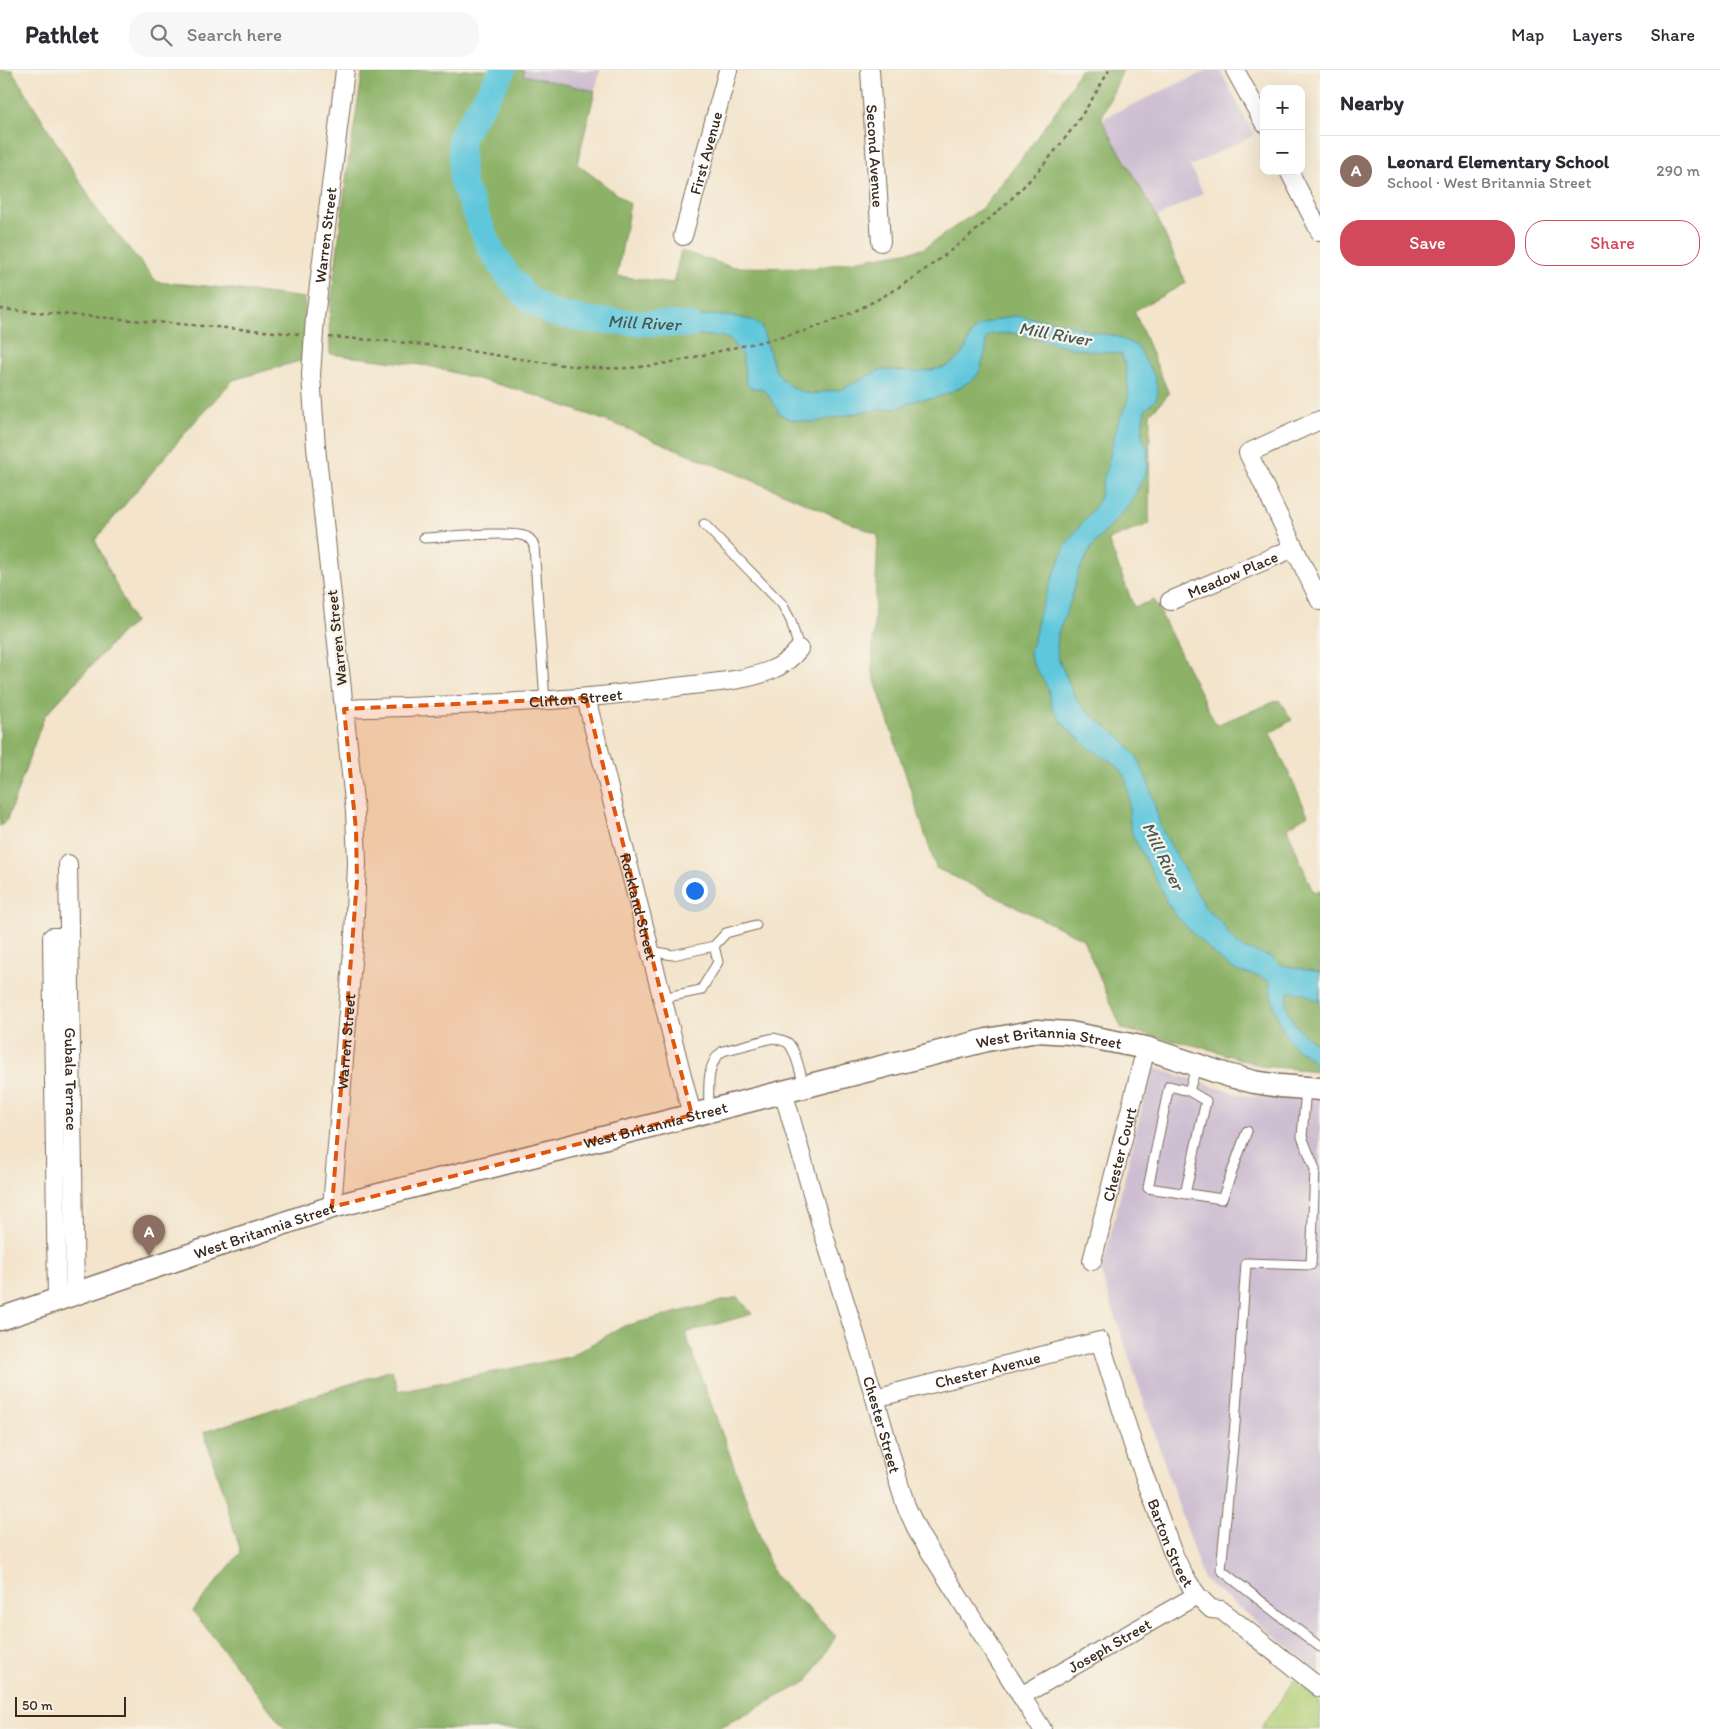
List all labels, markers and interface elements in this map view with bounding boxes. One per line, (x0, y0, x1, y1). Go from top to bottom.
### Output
search box (129, 12, 479, 57)
text: Pathlet (25, 20, 99, 49)
icon: search (147, 21, 175, 49)
text: Search here (187, 23, 282, 46)
text: Map (1511, 24, 1544, 46)
text: Layers (1572, 24, 1622, 46)
text: Share (1650, 24, 1695, 46)
map controls (1260, 85, 1305, 175)
button: + (1260, 85, 1305, 130)
text: Nearby (1340, 90, 1404, 115)
street label: Second Avenue (862, 104, 888, 208)
street label: First Avenue (686, 109, 726, 197)
button: − (1260, 130, 1305, 175)
text: Leonard Elementary School (1387, 150, 1609, 173)
text: A (1351, 161, 1361, 180)
text: 290 m (1656, 161, 1700, 180)
text: School · West Britannia Street (1387, 173, 1591, 192)
street label: Warren Street (310, 186, 341, 284)
button: Save (1340, 220, 1515, 266)
button: Share (1525, 220, 1700, 266)
water label: Mill River (607, 310, 683, 336)
water label: Mill River (1017, 317, 1095, 351)
street label: Meadow Place (1185, 547, 1281, 602)
street label: Warren Street (322, 589, 351, 687)
street label: Clifton Street (528, 685, 623, 711)
water label: Mill River (1137, 818, 1190, 895)
street label: Rockland Street (616, 851, 661, 962)
your location (682, 878, 708, 904)
street label: Warren Street (333, 993, 359, 1091)
street label: West Britannia Street (974, 1022, 1124, 1053)
street label: Gubala Terrace (61, 1027, 81, 1131)
street label: West Britannia Street (581, 1098, 730, 1153)
street label: Chester Court (1098, 1105, 1141, 1204)
street label: West Britannia Street (191, 1198, 338, 1263)
pin: A (133, 1215, 165, 1256)
street label: Chester Avenue (933, 1348, 1042, 1392)
street label: Chester Street (859, 1374, 904, 1475)
street label: Barton Street (1144, 1496, 1198, 1591)
street label: Joseph Street (1065, 1614, 1155, 1677)
scale bar (15, 1694, 126, 1717)
text: 50 m (22, 1697, 53, 1714)

